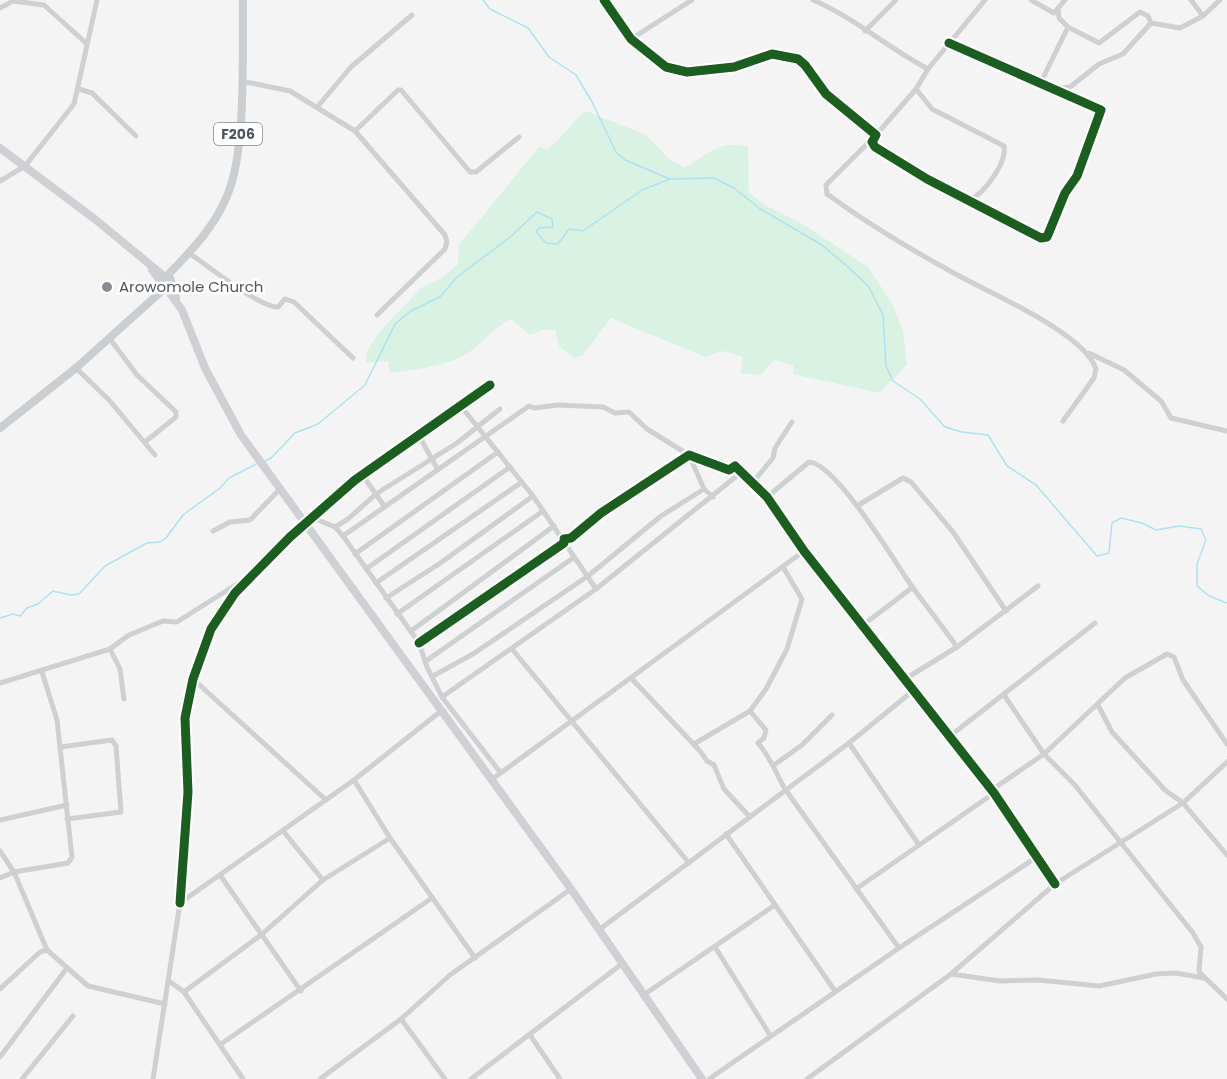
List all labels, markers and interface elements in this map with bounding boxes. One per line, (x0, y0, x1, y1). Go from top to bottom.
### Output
road number: F206 (214, 123, 262, 145)
place label: Arowomole Church (119, 276, 263, 297)
marker: Arowomole Church (100, 280, 114, 294)

